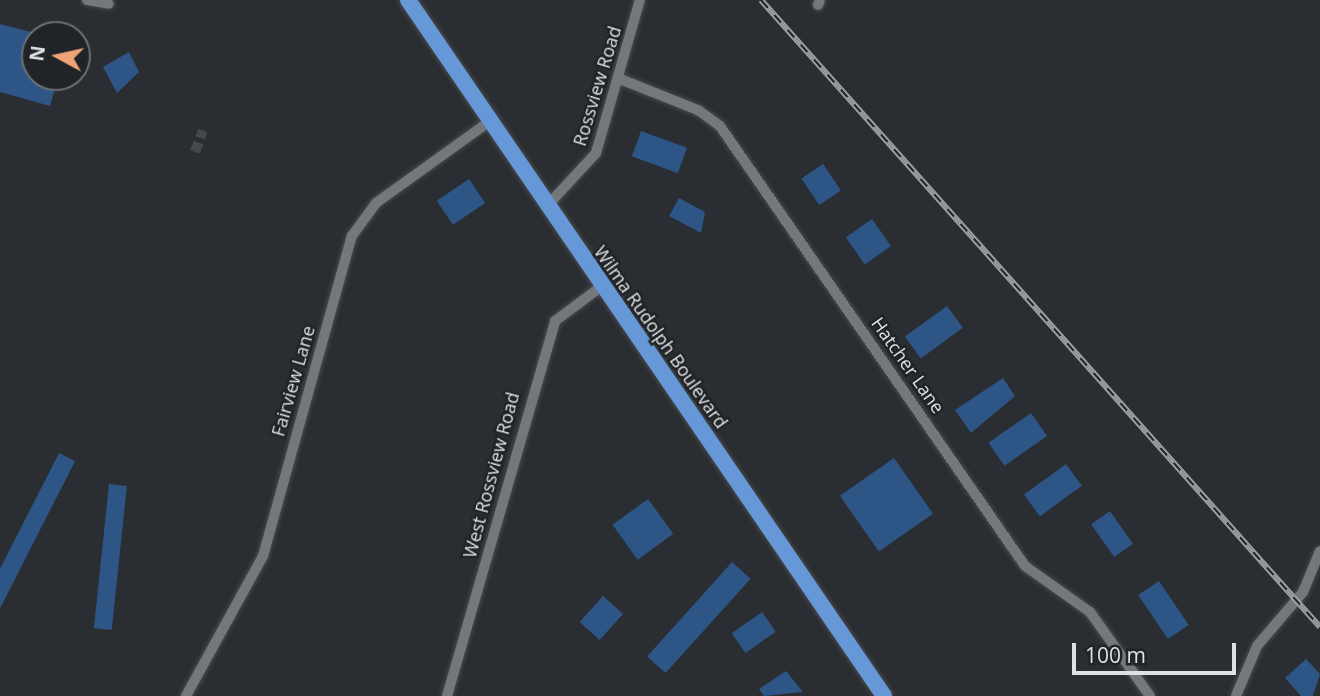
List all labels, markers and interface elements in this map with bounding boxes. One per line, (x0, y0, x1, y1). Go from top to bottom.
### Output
north arrow (21, 21, 91, 91)
street label: Rossview Road (568, 23, 626, 149)
text: N (23, 44, 51, 63)
street label: Wilma Rudolph Boulevard (590, 242, 732, 432)
street label: Hatcher Lane (867, 313, 949, 417)
street label: Fairview Lane (267, 323, 319, 439)
street label: West Rossview Road (458, 390, 524, 560)
scale bar (1075, 630, 1240, 674)
text: 100 m (1085, 641, 1146, 669)

